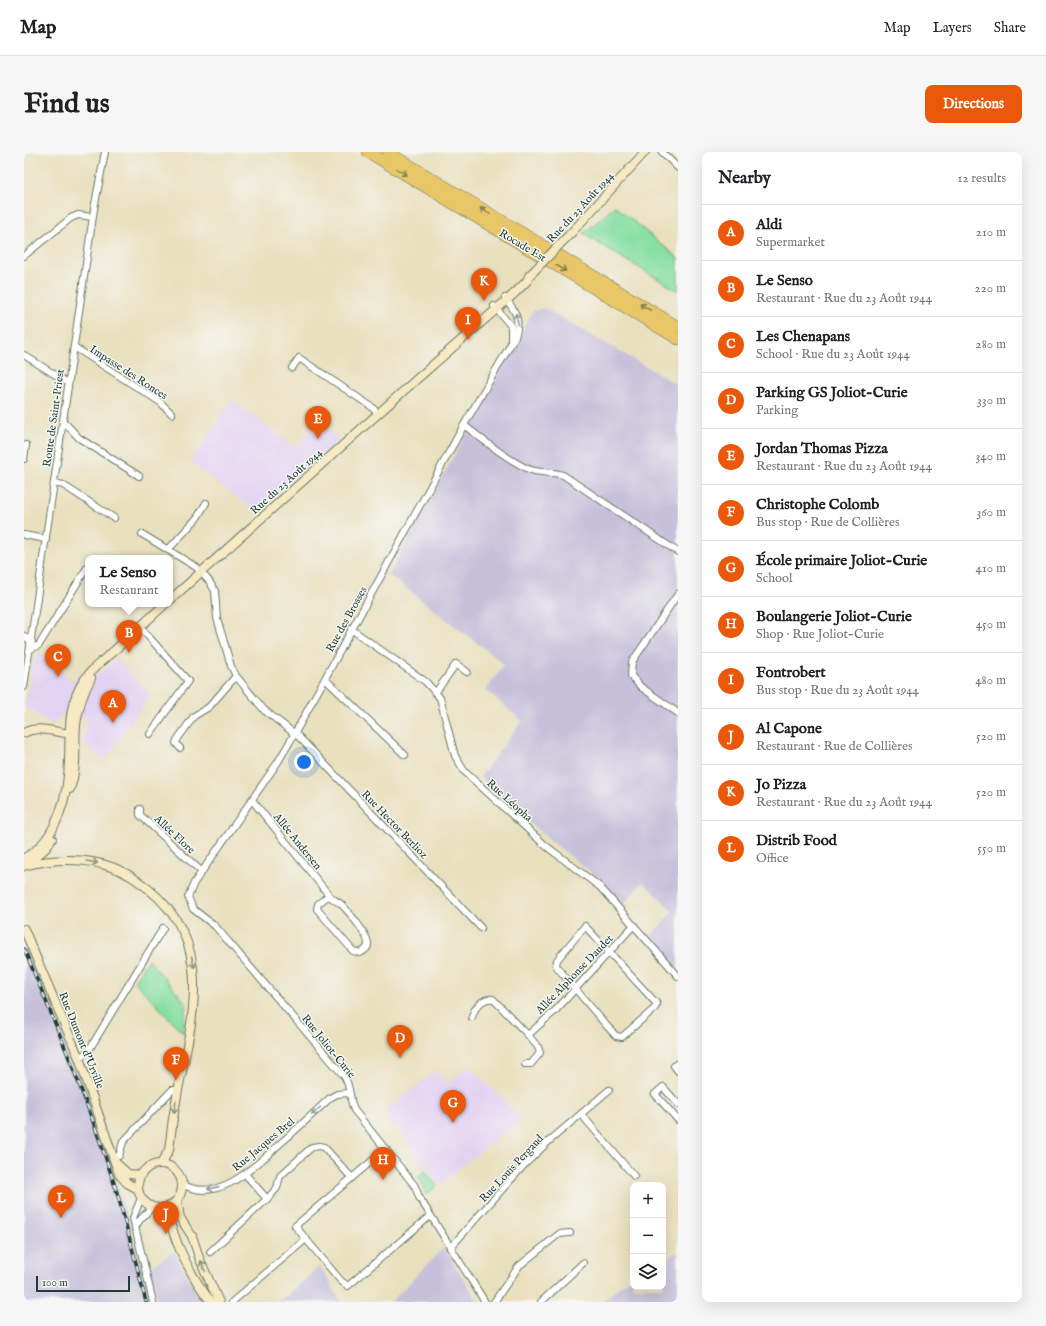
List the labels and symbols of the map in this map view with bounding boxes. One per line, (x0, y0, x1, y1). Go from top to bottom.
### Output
one-way arrow (396, 168, 407, 176)
street label: Rue du 23 Août 1944 (544, 169, 618, 246)
one-way arrow (480, 207, 491, 215)
street label: Rocade Est (496, 226, 549, 265)
one-way arrow (555, 264, 566, 272)
pin: K (471, 268, 497, 301)
one-way arrow (639, 303, 651, 311)
pin: I (455, 307, 481, 340)
one-way arrow (512, 313, 520, 326)
street label: Impasse des Ronces (87, 342, 170, 403)
street label: Route de Saint-Priest (40, 368, 68, 468)
pin: E (305, 406, 331, 439)
street label: Rue du 23 Août 1944 (248, 445, 326, 518)
street label: Rue des Brosses (323, 584, 371, 655)
pin: B (116, 620, 142, 653)
pin: C (45, 644, 71, 677)
pin: A (100, 690, 126, 723)
your location (294, 752, 314, 772)
street label: Rue Léopha (484, 777, 535, 825)
street label: Rue Hector Berlioz (358, 787, 431, 862)
street label: Allée Andersen (269, 810, 324, 873)
street label: Allée Flore (150, 812, 198, 857)
one-way arrow (85, 858, 98, 866)
street label: Allée Alphonse Daudet (532, 932, 616, 1018)
one-way arrow (190, 955, 197, 968)
street label: Rue Dumont d'Urville (55, 990, 107, 1091)
street label: Rue Joliot-Curie (298, 1012, 358, 1081)
pin: D (387, 1025, 413, 1058)
pin: F (163, 1047, 189, 1080)
pin: G (440, 1090, 466, 1123)
one-way arrow (171, 1101, 179, 1114)
one-way arrow (311, 1107, 321, 1116)
street label: Rue Jacques Brel (230, 1115, 298, 1175)
street label: Rue Louis Pergaud (477, 1132, 547, 1206)
pin: H (370, 1147, 396, 1180)
pin: L (48, 1185, 74, 1218)
one-way arrow (207, 1185, 220, 1193)
pin: J (153, 1201, 179, 1234)
one-way arrow (198, 1261, 206, 1273)
scale bar (36, 1274, 130, 1293)

